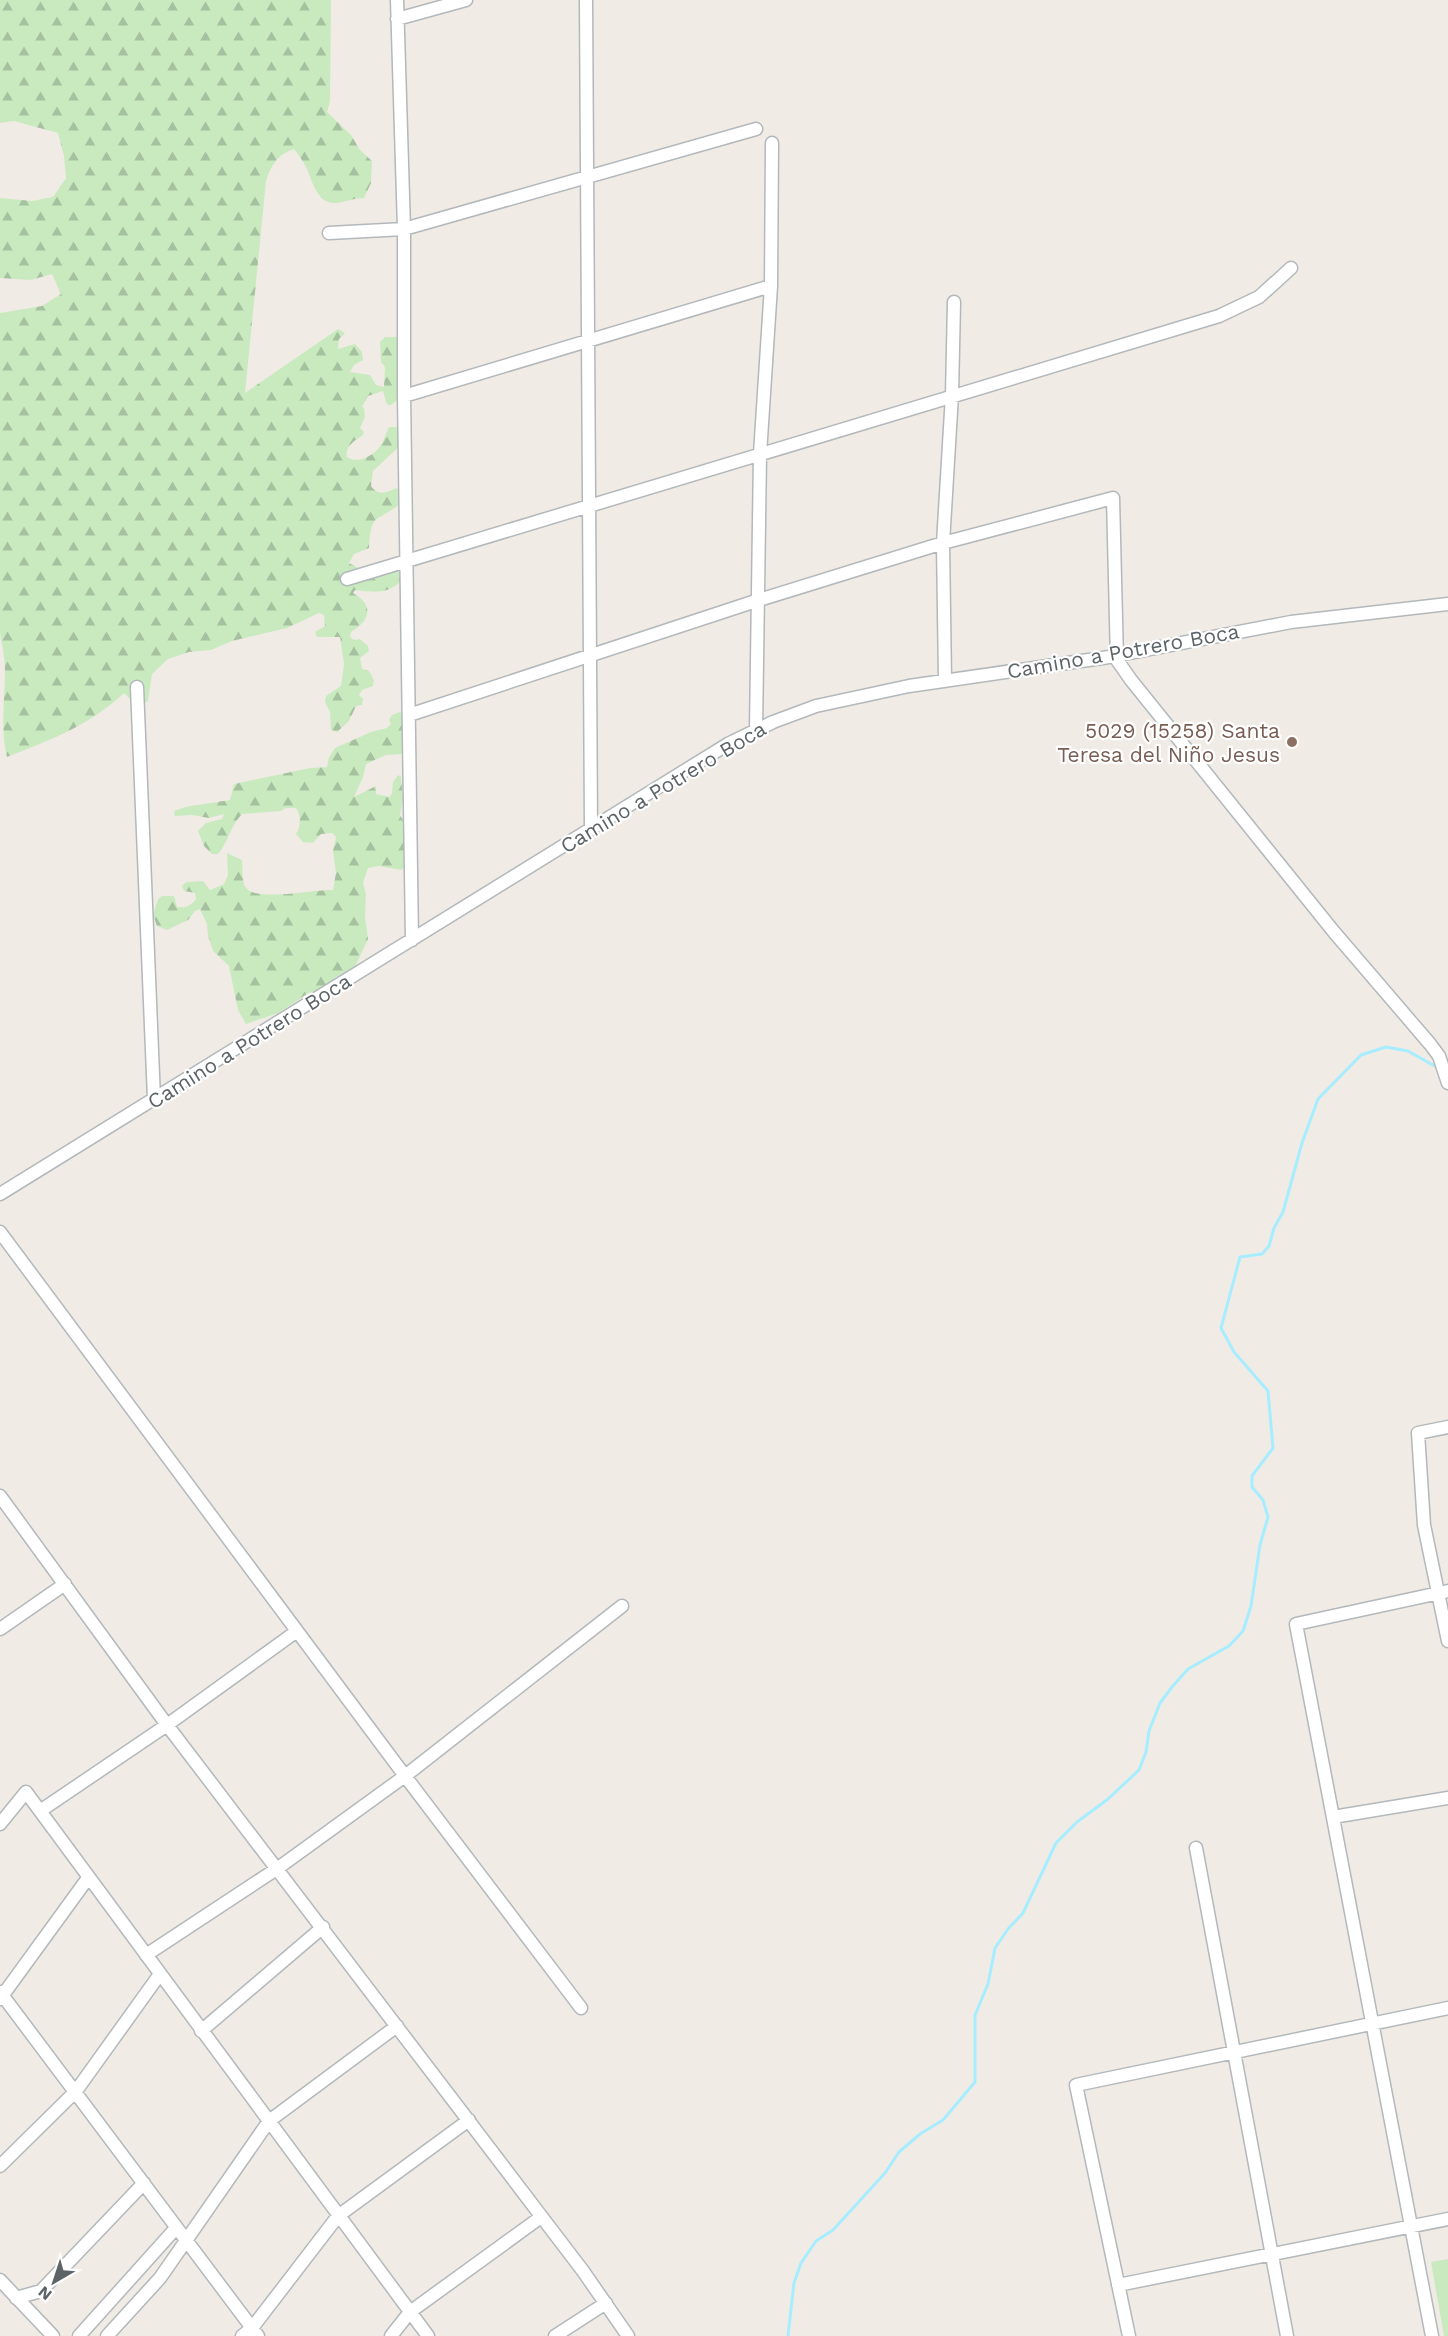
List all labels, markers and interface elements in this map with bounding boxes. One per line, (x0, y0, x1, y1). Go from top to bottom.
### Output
street label: Camino a Potrero Boca (1005, 618, 1241, 684)
street label: Camino a Potrero Boca (556, 716, 770, 858)
place label: 5029 (15258) Santa Teresa del Niño Jesus (1057, 718, 1280, 767)
marker: 5029 (15258) Santa Teresa del Niño Jesus (1285, 735, 1299, 749)
street label: Camino a Potrero Boca (143, 968, 356, 1114)
north arrow (24, 2252, 84, 2312)
text: N (34, 2282, 55, 2304)

